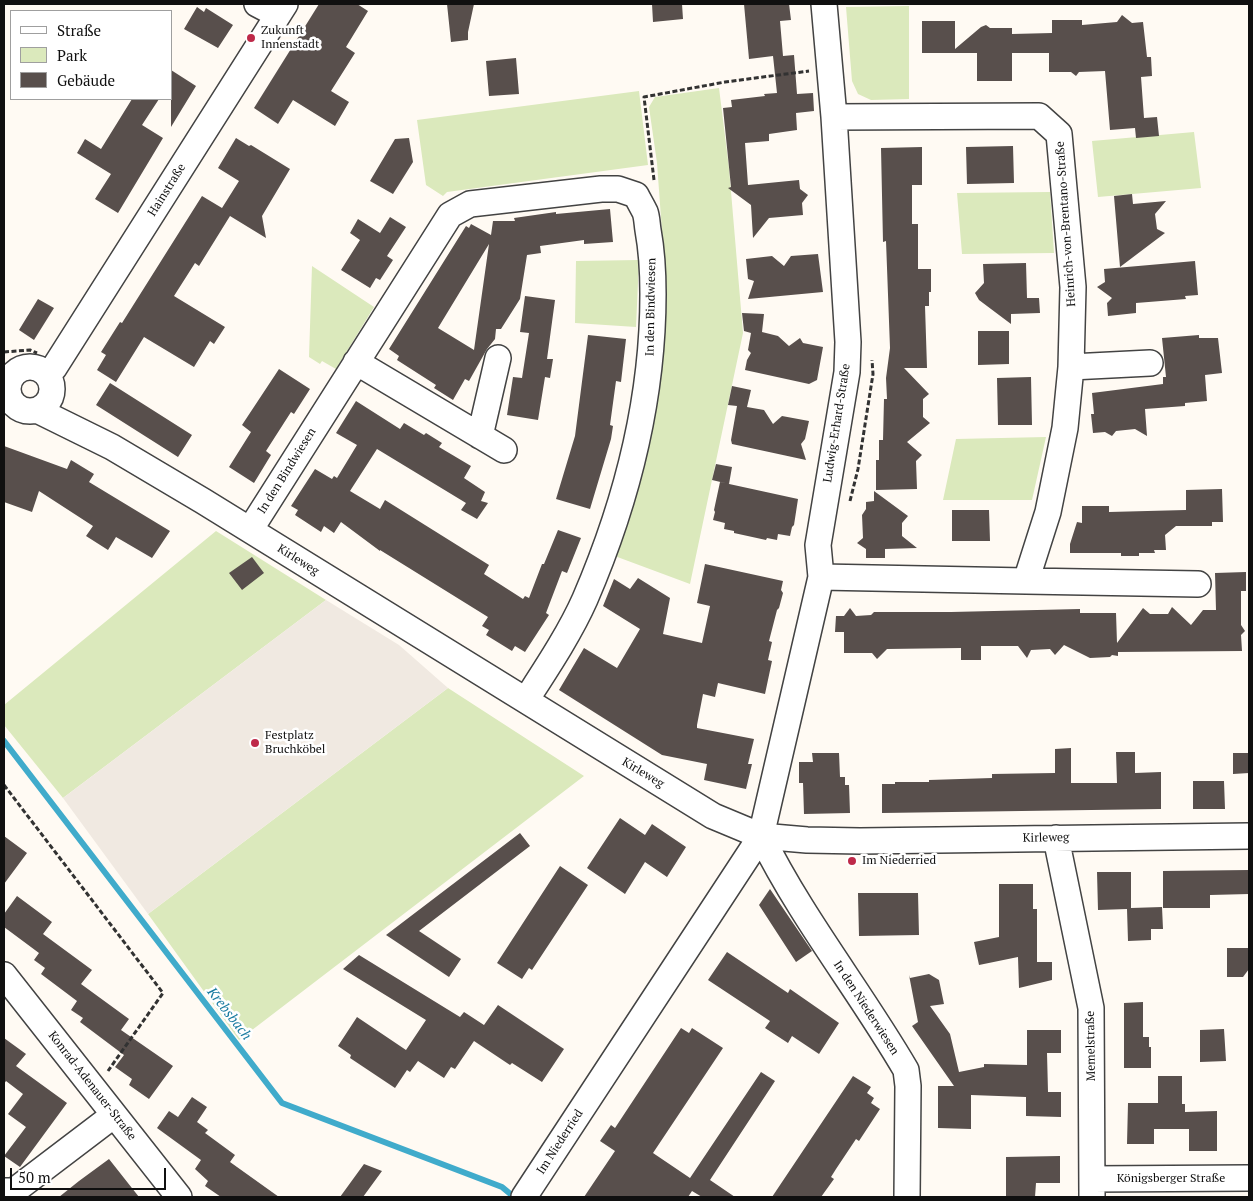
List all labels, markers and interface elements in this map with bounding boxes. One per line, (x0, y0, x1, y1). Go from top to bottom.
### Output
legend (10, 10, 172, 100)
text: Straße (57, 20, 101, 40)
place label: Zukunft Innenstadt (261, 24, 319, 52)
marker: Zukunft Innenstadt (245, 32, 257, 44)
text: Park (57, 45, 87, 65)
text: Gebäude (57, 70, 115, 90)
street label: Heinrich-von-Brentano-Straße (1053, 141, 1079, 307)
street label: Hainstraße (145, 161, 189, 219)
street label: In den Bindwiesen (643, 258, 659, 356)
street label: Ludwig-Erhard-Straße (820, 363, 854, 483)
street label: In den Bindwiesen (255, 425, 319, 517)
street label: Kirleweg (274, 542, 322, 578)
place label: Festplatz Bruchköbel (265, 729, 325, 757)
marker: Festplatz Bruchköbel (249, 737, 261, 749)
street label: Kirleweg (619, 755, 667, 791)
street label: Kirleweg (1023, 830, 1069, 846)
place label: Im Niederried (862, 854, 936, 868)
marker: Im Niederried (846, 855, 858, 867)
street label: In den Niederwiesen (830, 958, 902, 1058)
water label: Krebsbach (203, 984, 255, 1044)
street label: Memelstraße (1083, 1011, 1099, 1081)
street label: Konrad-Adenauer-Straße (45, 1029, 139, 1143)
street label: Im Niederried (534, 1107, 586, 1177)
scale bar (12, 1158, 169, 1190)
text: 50 m (18, 1167, 51, 1187)
street label: Königsberger Straße (1117, 1172, 1225, 1186)

